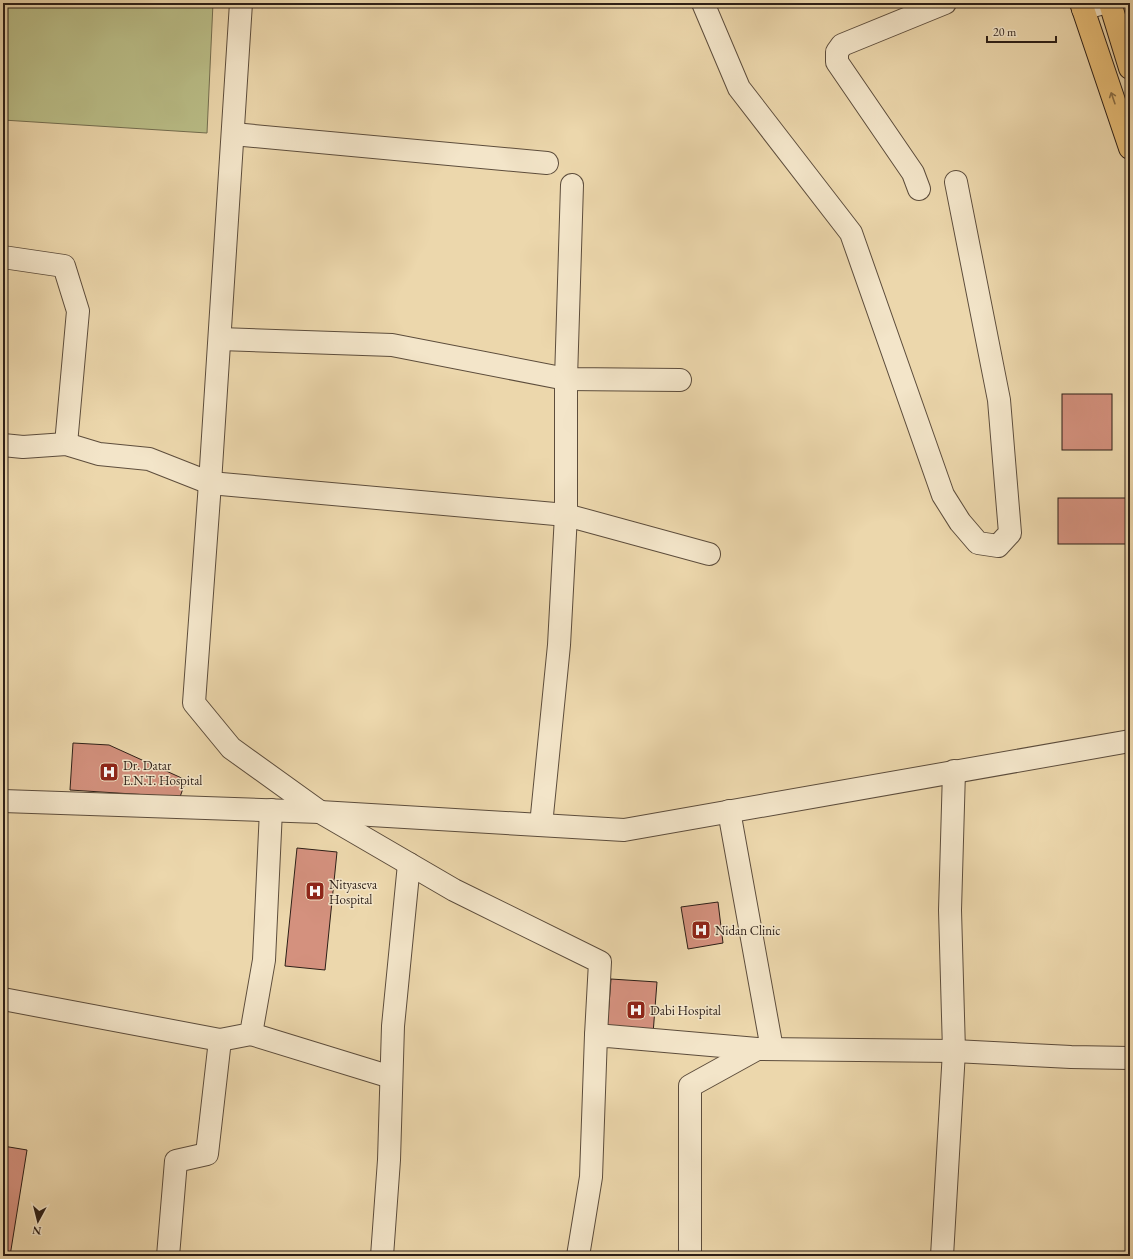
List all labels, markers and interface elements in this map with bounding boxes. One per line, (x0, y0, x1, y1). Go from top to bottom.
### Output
scale bar (987, 18, 1056, 44)
text: 20 m (993, 24, 1017, 40)
one-way arrow (1109, 91, 1116, 104)
place label: Dr. Datar E.N.T. Hospital (123, 757, 202, 789)
hospital icon: Dr. Datar E.N.T. Hospital (98, 761, 120, 783)
place label: Nityaseva Hospital (329, 876, 378, 908)
hospital icon: Nityaseva Hospital (304, 880, 326, 902)
hospital icon: Nidan Clinic (690, 919, 712, 941)
place label: Nidan Clinic (715, 922, 781, 939)
hospital icon: Dabi Hospital (625, 999, 647, 1021)
place label: Dabi Hospital (650, 1002, 721, 1019)
north arrow (18, 1201, 58, 1241)
text: N (31, 1223, 42, 1238)

